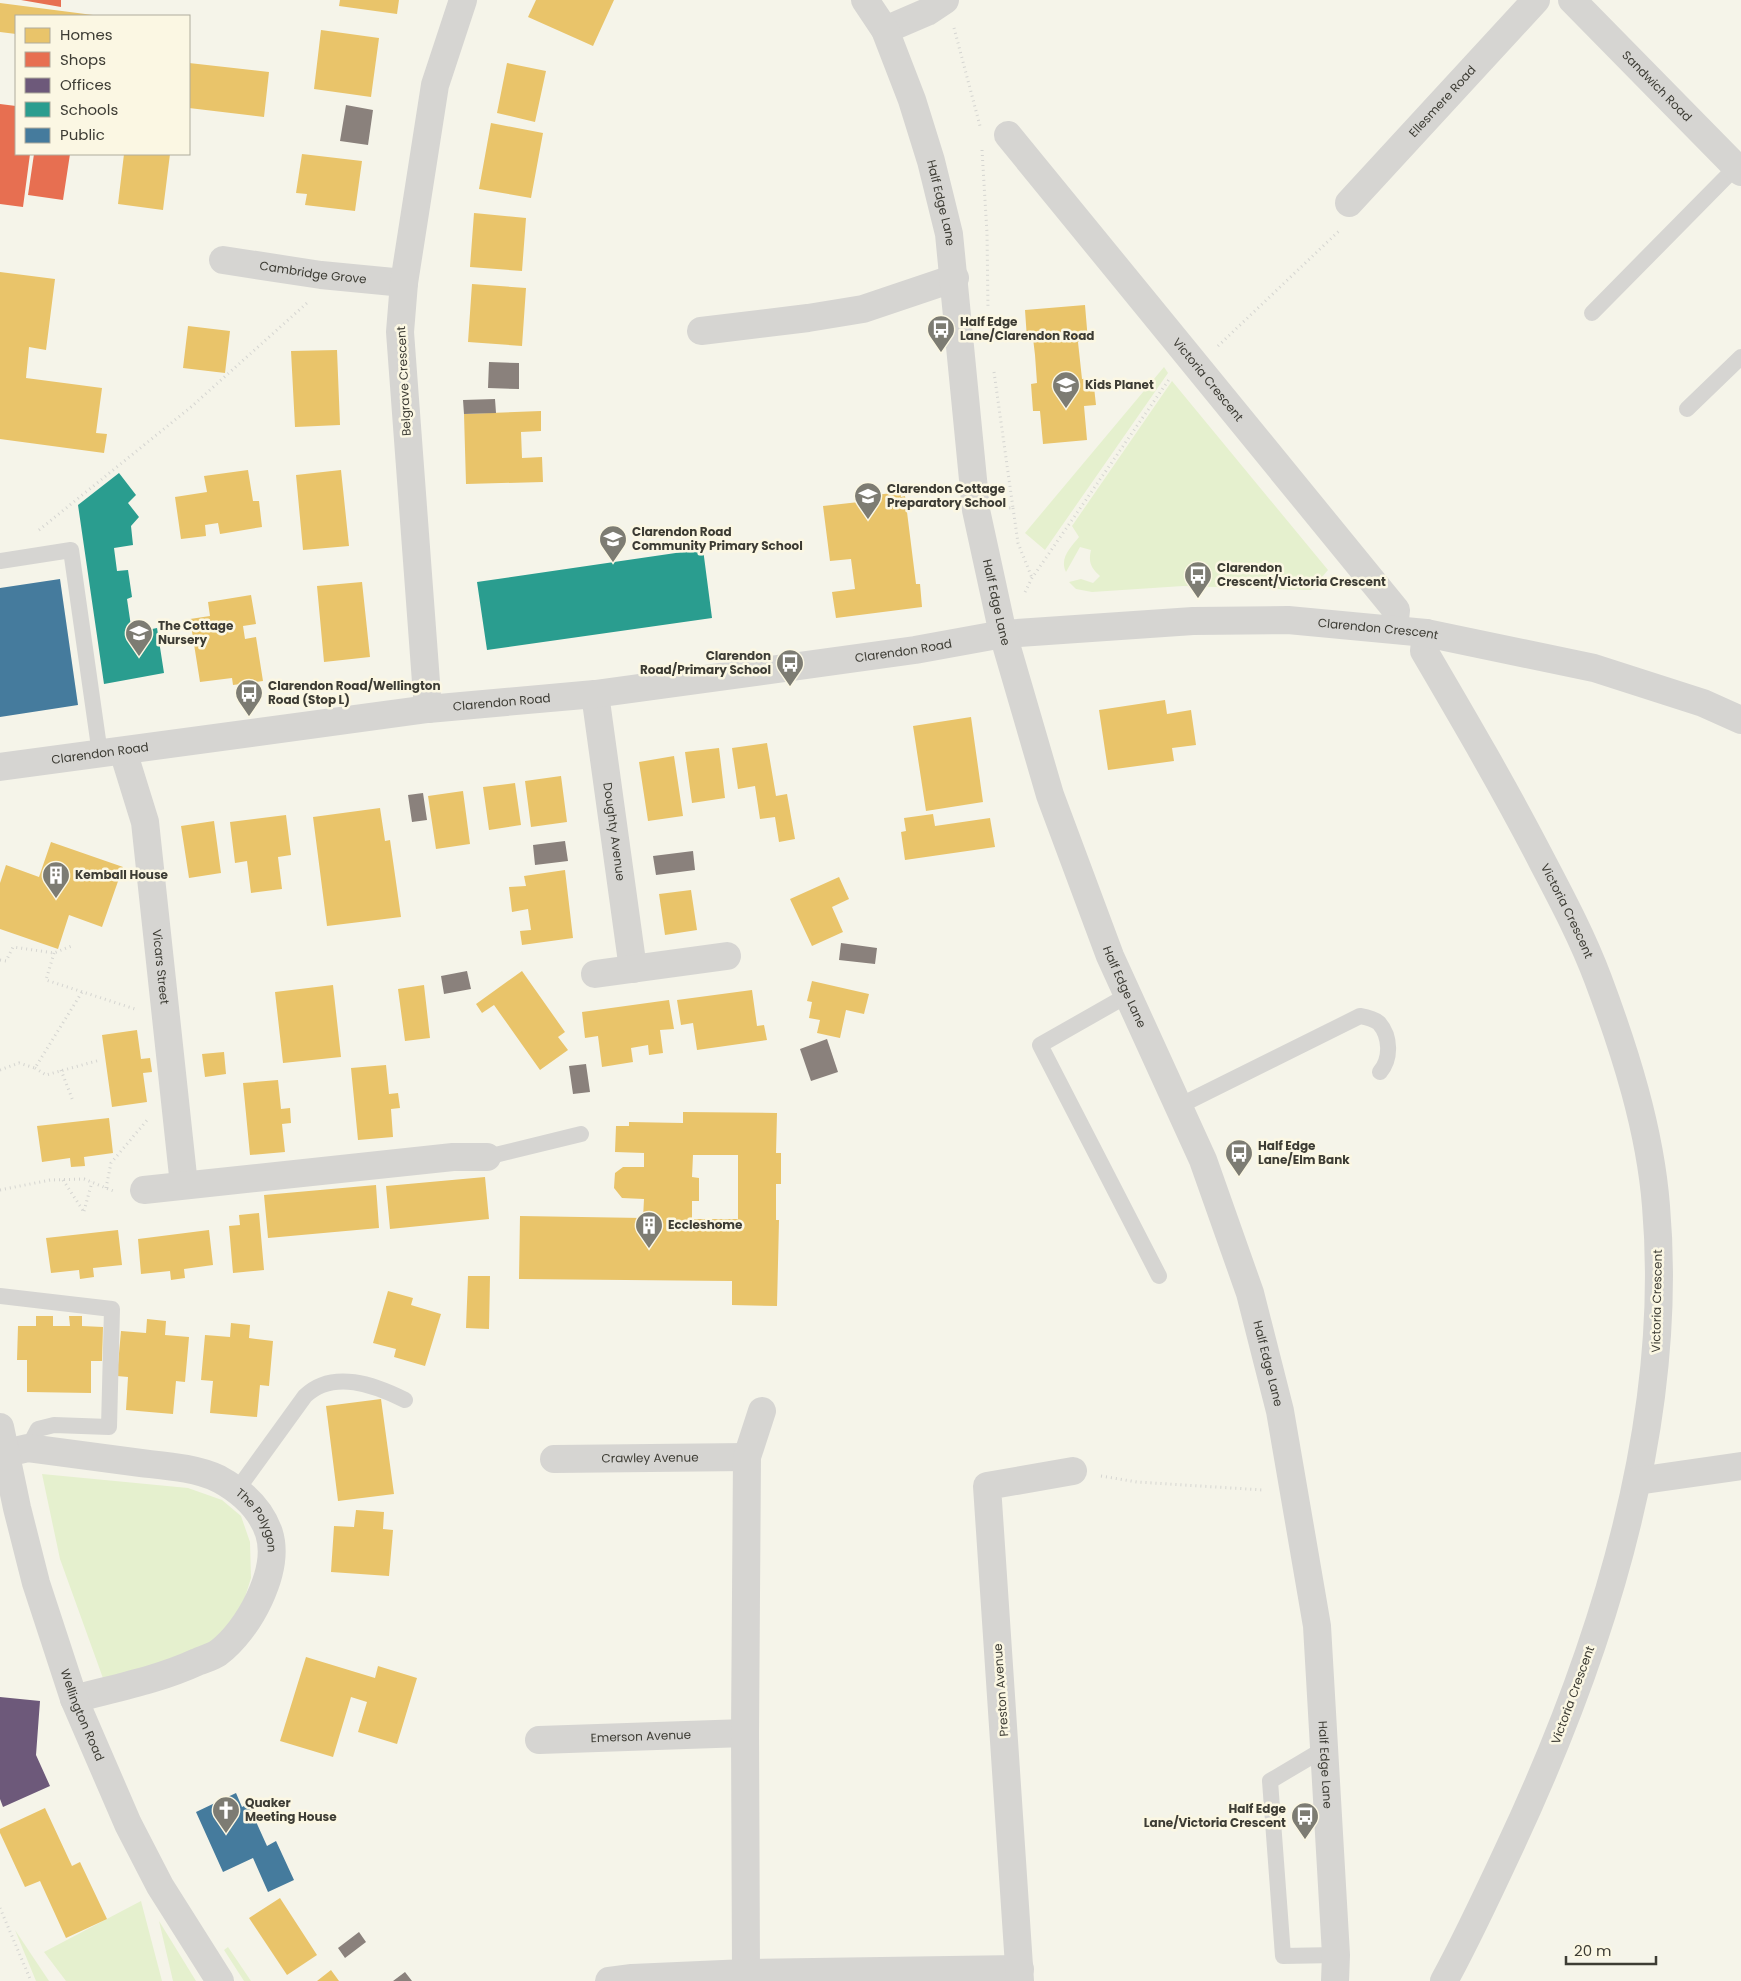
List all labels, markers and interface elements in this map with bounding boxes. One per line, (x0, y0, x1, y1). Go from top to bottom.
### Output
legend (15, 15, 190, 155)
text: Homes (60, 24, 113, 45)
street label: Sandwich Road (1618, 47, 1696, 125)
text: Shops (60, 49, 106, 70)
street label: Ellesmere Road (1405, 62, 1480, 141)
text: Offices (60, 74, 112, 95)
text: Schools (60, 99, 118, 120)
text: Public (60, 124, 105, 145)
street label: Half Edge Lane (923, 158, 959, 247)
street label: Cambridge Grove (258, 257, 367, 287)
place label: Half Edge Lane/Clarendon Road (960, 313, 1094, 344)
bus stop icon: Half Edge Lane/Clarendon Road (926, 314, 956, 353)
street label: Belgrave Crescent (392, 326, 415, 436)
street label: Victoria Crescent (1169, 334, 1248, 425)
school or university icon: Kids Planet (1051, 370, 1081, 409)
place label: Kids Planet (1085, 376, 1154, 393)
place label: Clarendon Cottage Preparatory School (887, 480, 1006, 511)
school or university icon: Clarendon Cottage Preparatory School (853, 481, 883, 520)
place label: Clarendon Road Community Primary School (632, 523, 803, 554)
school or university icon: Clarendon Road Community Primary School (598, 524, 628, 563)
street label: Half Edge Lane (979, 557, 1015, 647)
place label: Clarendon Crescent/Victoria Crescent (1217, 559, 1386, 590)
bus stop icon: Clarendon Crescent/Victoria Crescent (1183, 560, 1213, 599)
street label: Clarendon Crescent (1317, 614, 1440, 643)
place label: The Cottage Nursery (158, 617, 234, 648)
school or university icon: The Cottage Nursery (124, 618, 154, 657)
street label: Clarendon Road (854, 634, 953, 666)
place label: Clarendon Road/Primary School (640, 647, 771, 678)
bus stop icon: Clarendon Road/Primary School (775, 648, 805, 687)
place label: Clarendon Road/Wellington Road (Stop L) (268, 677, 441, 708)
bus stop icon: Clarendon Road/Wellington Road (Stop L) (234, 678, 264, 717)
street label: Clarendon Road (452, 689, 551, 715)
street label: Clarendon Road (50, 738, 150, 768)
street label: Doughty Avenue (599, 781, 630, 882)
building icon: Kemball House (41, 860, 71, 899)
street label: Victoria Crescent (1537, 861, 1598, 961)
place label: Kemball House (75, 866, 169, 883)
street label: Vicars Street (149, 928, 174, 1005)
street label: Half Edge Lane (1099, 944, 1151, 1030)
place label: Half Edge Lane/Elm Bank (1258, 1137, 1350, 1168)
bus stop icon: Half Edge Lane/Elm Bank (1224, 1138, 1254, 1177)
building icon: Eccleshome (634, 1210, 664, 1249)
place label: Eccleshome (668, 1216, 743, 1233)
street label: Victoria Crescent (1647, 1249, 1666, 1353)
street label: Half Edge Lane (1249, 1319, 1288, 1408)
street label: Crawley Avenue (601, 1449, 699, 1467)
street label: The Polygon (232, 1484, 281, 1553)
street label: Preston Avenue (989, 1643, 1012, 1737)
street label: Victoria Crescent (1547, 1643, 1598, 1746)
street label: Wellington Road (57, 1667, 109, 1764)
street label: Half Edge Lane (1314, 1720, 1337, 1809)
street label: Emerson Avenue (590, 1726, 691, 1746)
place label: Quaker Meeting House (245, 1794, 337, 1825)
church icon: Quaker Meeting House (211, 1795, 241, 1834)
place label: Half Edge Lane/Victoria Crescent (1144, 1800, 1287, 1831)
bus stop icon: Half Edge Lane/Victoria Crescent (1290, 1801, 1320, 1840)
scale bar (1566, 1934, 1656, 1966)
text: 20 m (1574, 1940, 1612, 1961)

